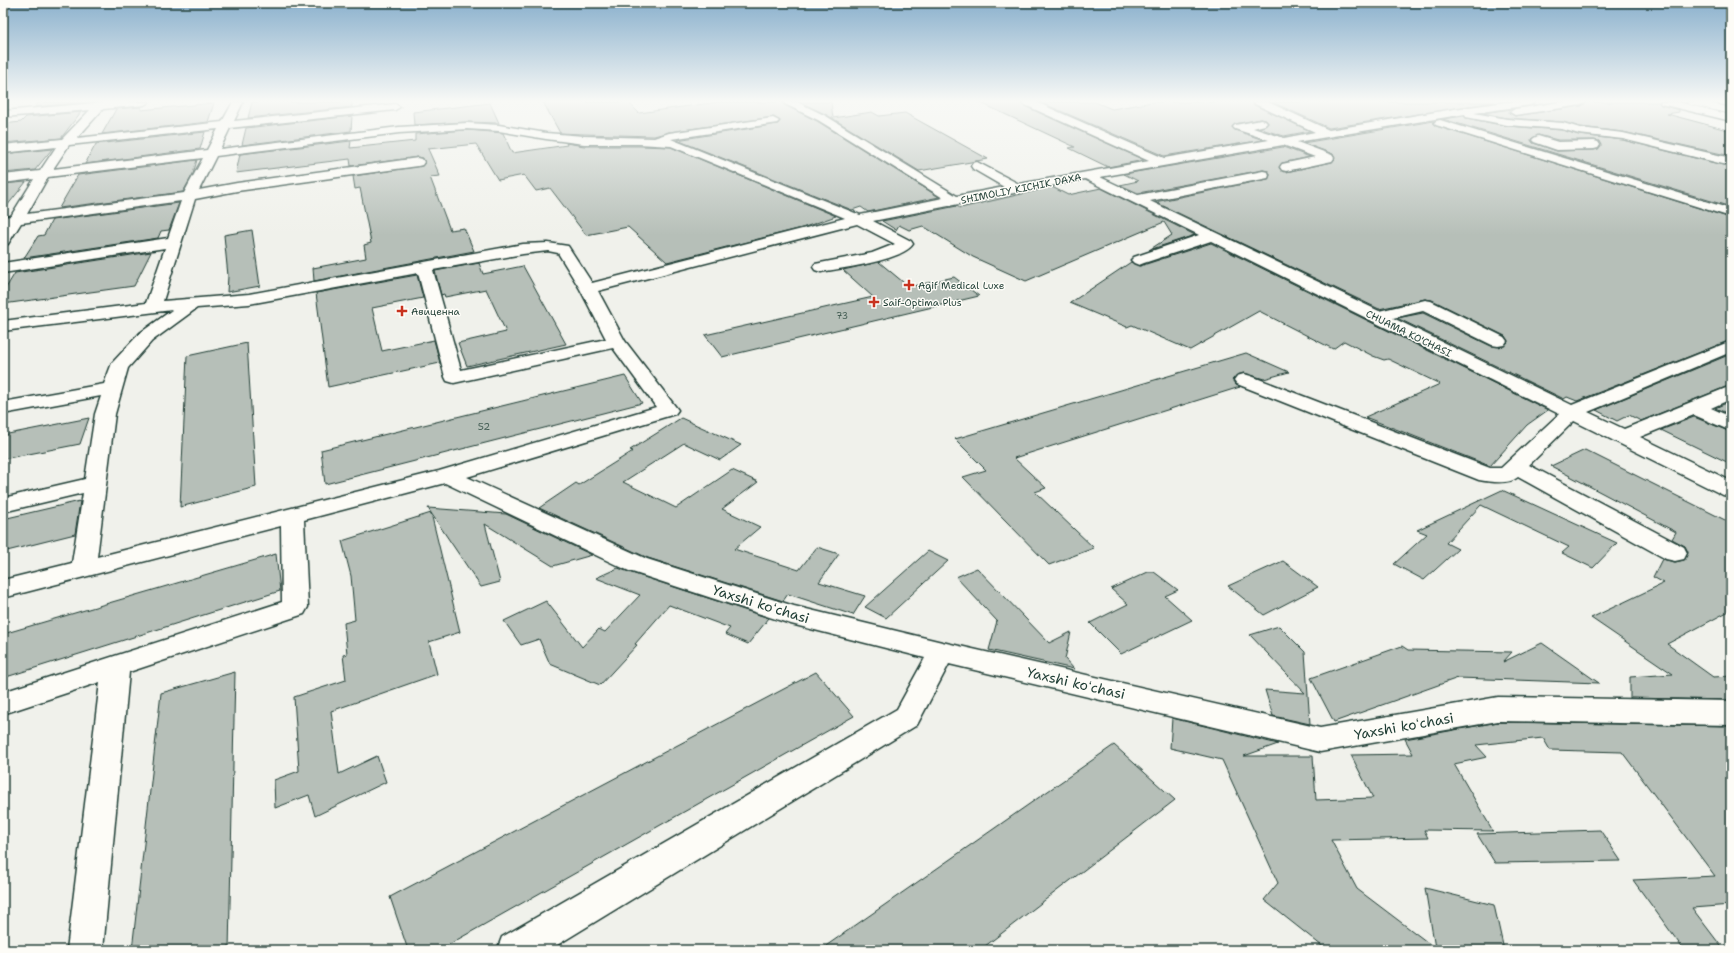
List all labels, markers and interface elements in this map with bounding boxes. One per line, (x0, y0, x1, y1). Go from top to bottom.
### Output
street label: SHIMOLIY KICHIK DAXA (960, 170, 1083, 207)
marker: Agif Medical Luxe (903, 279, 915, 291)
place label: Agif Medical Luxe (918, 279, 1005, 292)
marker: Saif-Optima Plus (868, 296, 880, 308)
place label: Saif-Optima Plus (883, 296, 962, 309)
marker: Авиценна (396, 305, 408, 317)
place label: Авиценна (411, 305, 461, 318)
street label: CHUAMA KO'CHASI (1364, 307, 1454, 360)
house number: 73 (836, 310, 848, 322)
house number: 52 (478, 420, 490, 433)
street label: Yaxshi koʻchasi (710, 581, 812, 627)
street label: Yaxshi koʻchasi (1025, 663, 1127, 703)
street label: Yaxshi koʻchasi (1353, 708, 1455, 744)

